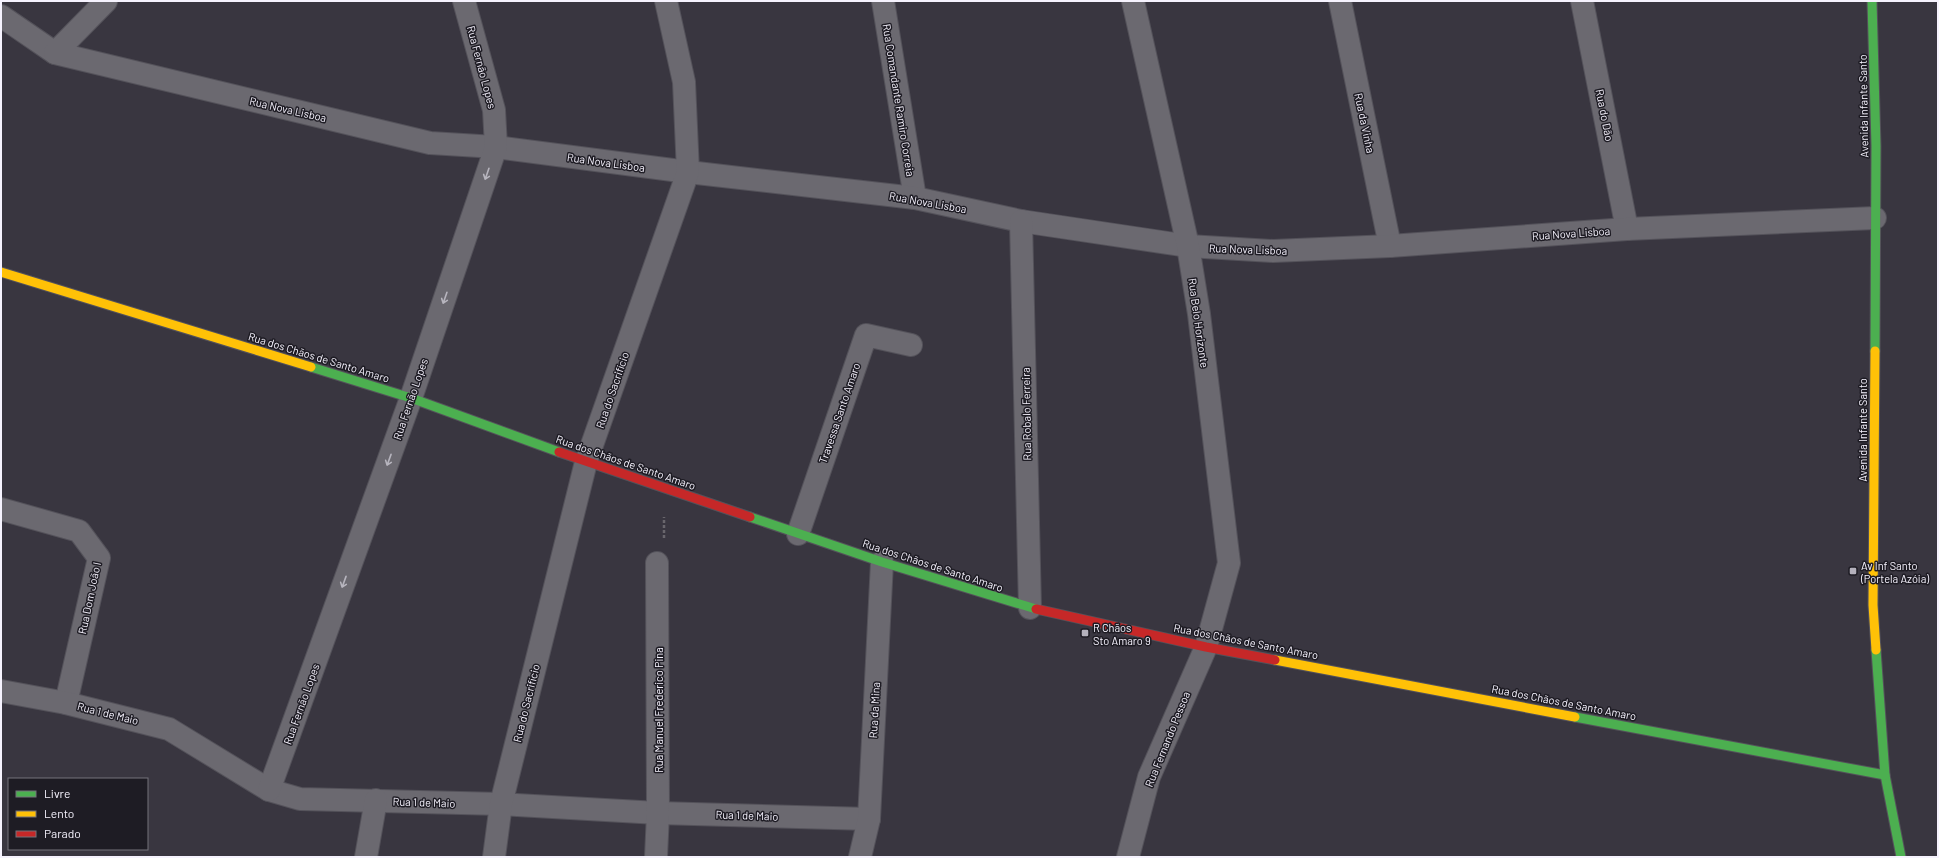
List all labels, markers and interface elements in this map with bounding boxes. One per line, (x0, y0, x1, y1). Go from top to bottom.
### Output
street label: Rua Comandante Ramiro Correia (880, 23, 918, 177)
street label: Rua Fernão Lopes (465, 24, 499, 110)
street label: Avenida Infante Santo (1856, 54, 1870, 158)
street label: Rua do Dão (1594, 88, 1616, 142)
street label: Rua da Vinha (1352, 92, 1378, 154)
street label: Rua Nova Lisboa (248, 94, 328, 124)
street label: Rua Nova Lisboa (566, 150, 646, 174)
one-way arrow (482, 168, 490, 180)
street label: Rua Nova Lisboa (888, 189, 968, 215)
street label: Rua Nova Lisboa (1531, 224, 1611, 242)
street label: Rua Nova Lisboa (1209, 241, 1287, 257)
street label: Rua Belo Horizonte (1186, 277, 1212, 369)
one-way arrow (441, 291, 448, 304)
street label: Rua dos Chãos de Santo Amaro (247, 329, 391, 385)
street label: Rua do Sacrifício (593, 350, 631, 430)
street label: Rua Fernão Lopes (390, 357, 430, 441)
street label: Travessa Santo Amaro (816, 361, 862, 465)
street label: Rua Robalo Ferreira (1019, 367, 1033, 461)
street label: Avenida Infante Santo (1856, 378, 1869, 482)
street label: Rua dos Chãos de Santo Amaro (554, 432, 698, 492)
one-way arrow (384, 454, 392, 466)
street label: Rua dos Chãos de Santo Amaro (861, 536, 1005, 594)
place label: Av Inf Santo (Portela Azóia) (1860, 559, 1929, 585)
street label: Rua Dom João I (75, 561, 103, 635)
marker: Av Inf Santo (Portela Azóia) (1848, 566, 1858, 576)
one-way arrow (340, 576, 348, 588)
place label: R Chãos Sto Amaro 9 (1093, 621, 1151, 647)
street label: Rua dos Chãos de Santo Amaro (1173, 621, 1319, 661)
marker: R Chãos Sto Amaro 9 (1080, 628, 1090, 638)
street label: Rua Manuel Frederico Pina (652, 647, 665, 773)
street label: Rua Fernão Lopes (280, 662, 322, 746)
street label: Rua do Sacrifício (510, 663, 542, 743)
street label: Rua da Mina (866, 681, 882, 739)
street label: Rua dos Chãos de Santo Amaro (1491, 682, 1637, 722)
street label: Rua Fernando Pessoa (1142, 689, 1192, 789)
street label: Rua 1 de Maio (76, 699, 140, 727)
legend (8, 778, 148, 850)
text: Livre (44, 786, 70, 800)
street label: Rua 1 de Maio (392, 794, 456, 810)
text: Lento (44, 806, 74, 820)
street label: Rua 1 de Maio (715, 807, 779, 823)
text: Parado (44, 826, 81, 840)

